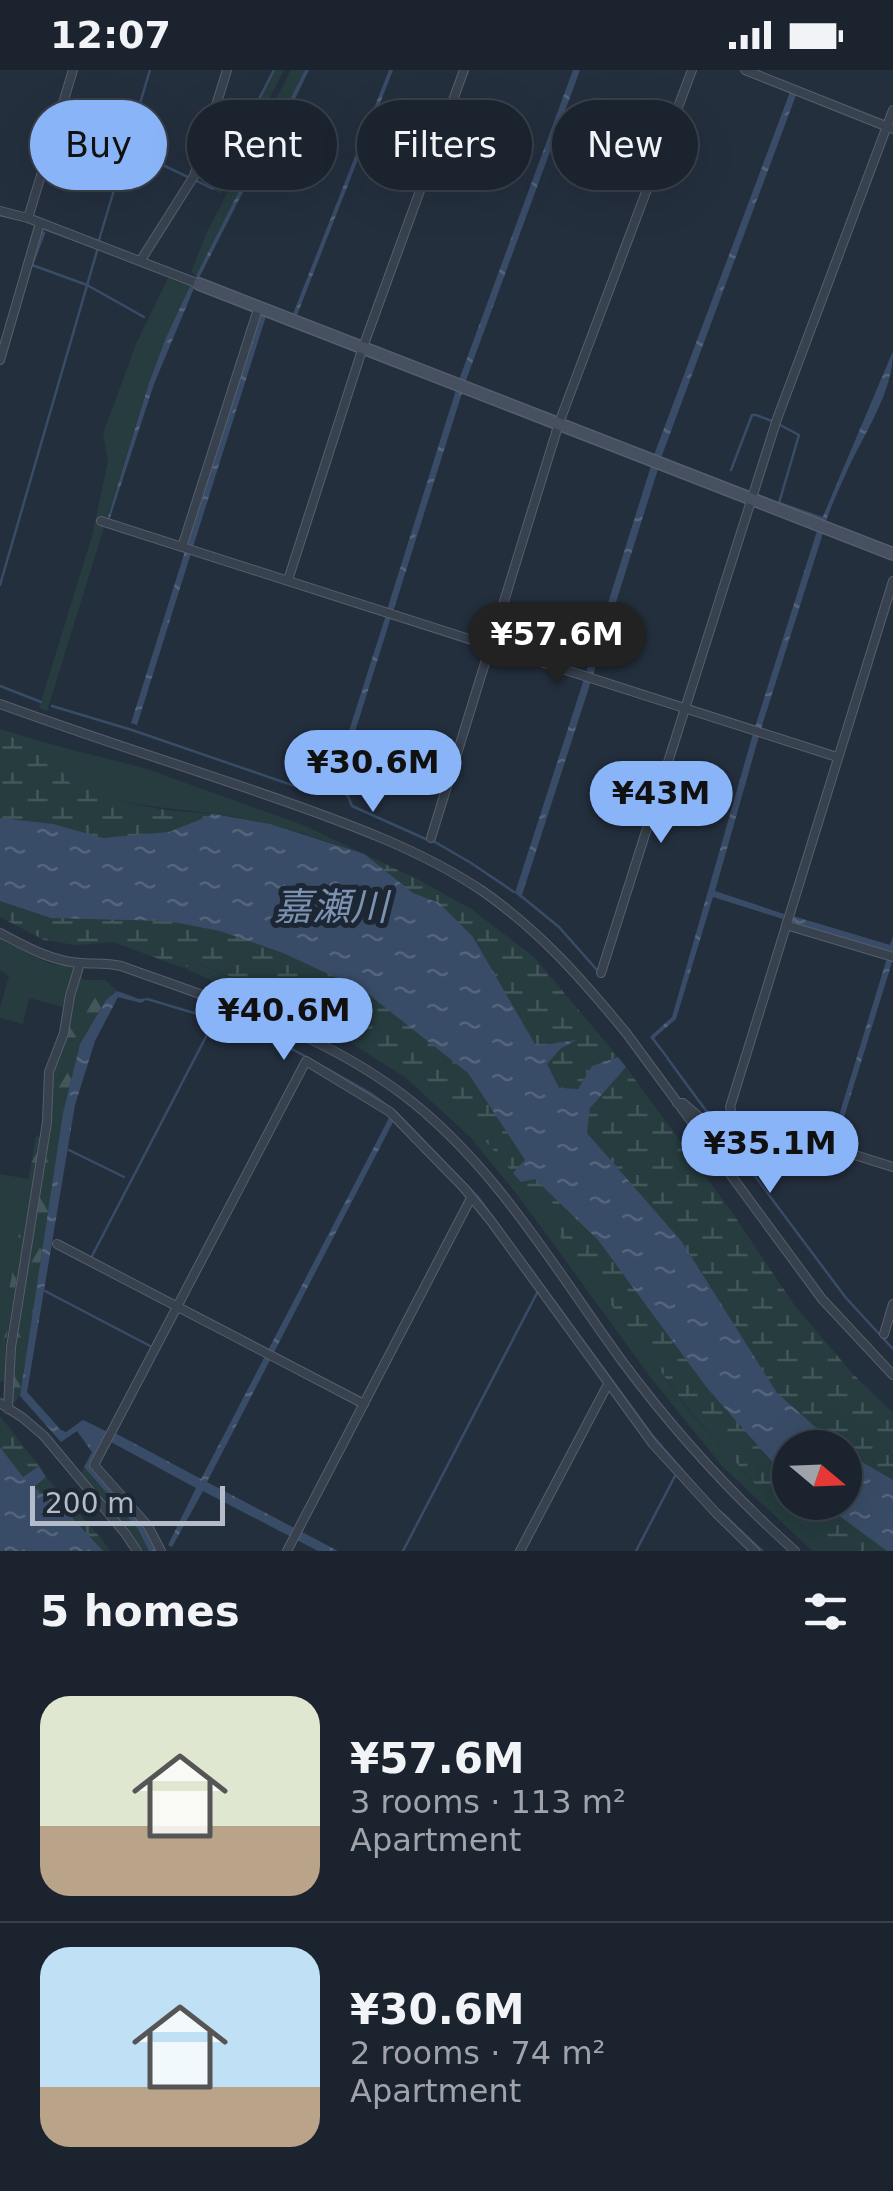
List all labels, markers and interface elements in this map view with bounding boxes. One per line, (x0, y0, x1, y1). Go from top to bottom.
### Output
text: 12:07 (50, 13, 171, 57)
chip: Buy (30, 100, 167, 190)
chip: Rent (187, 100, 337, 190)
chip: Filters (357, 100, 532, 190)
chip: New (552, 100, 698, 190)
pin: ¥57.6M (476, 602, 638, 687)
text: ¥57.6M (490, 615, 624, 653)
pin: ¥30.6M (292, 730, 454, 815)
text: ¥30.6M (306, 743, 440, 781)
pin: ¥43M (602, 761, 720, 846)
text: ¥43M (612, 774, 710, 812)
water label: 嘉瀬川 (274, 885, 392, 929)
pin: ¥40.6M (203, 978, 365, 1063)
text: ¥40.6M (217, 991, 351, 1029)
pin: ¥35.1M (689, 1111, 851, 1196)
text: ¥35.1M (703, 1124, 837, 1162)
north arrow (772, 1430, 862, 1520)
map controls (772, 1430, 862, 1520)
scale bar (30, 1481, 225, 1526)
text: 200 m (45, 1487, 135, 1520)
icon: filters (798, 1584, 853, 1639)
text: 5 homes (40, 1587, 240, 1636)
text: ¥57.6M (350, 1734, 525, 1783)
icon: home (120, 1736, 240, 1856)
text: 3 rooms · 113 m² (350, 1783, 626, 1821)
text: Apartment (350, 1821, 521, 1859)
text: ¥30.6M (350, 1985, 525, 2034)
icon: home (120, 1987, 240, 2107)
text: 2 rooms · 74 m² (350, 2034, 605, 2072)
text: Apartment (350, 2072, 521, 2110)

